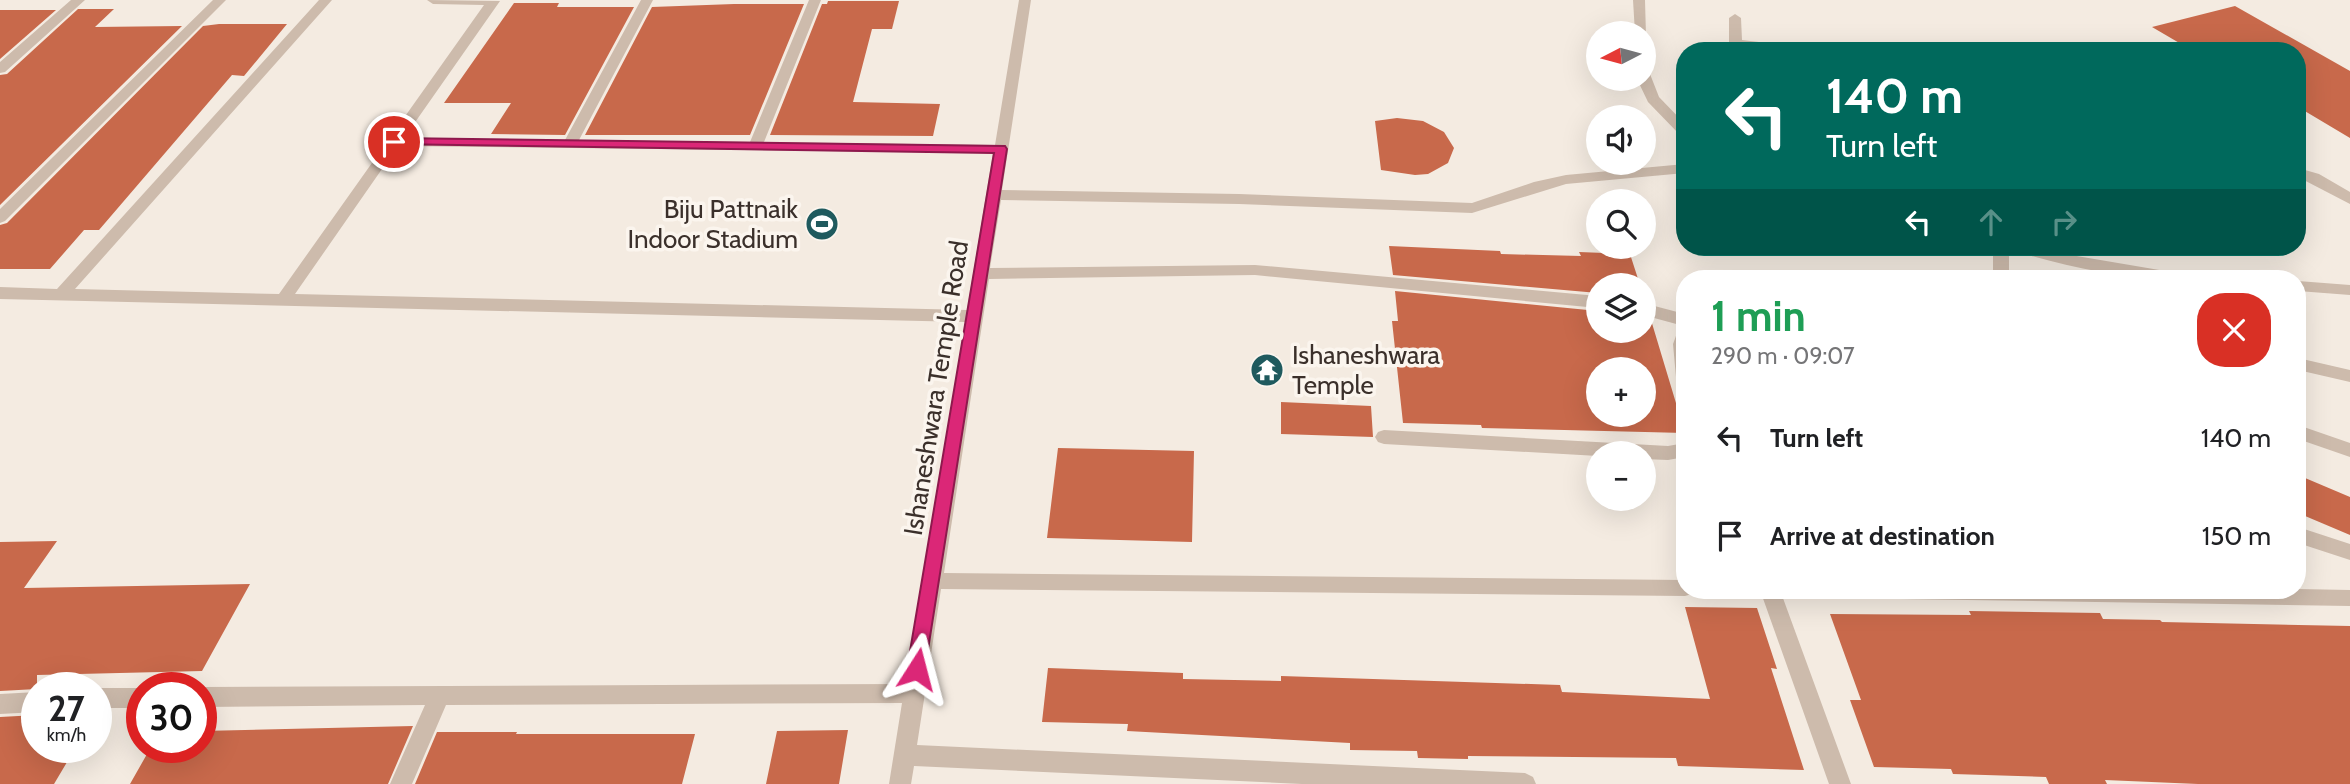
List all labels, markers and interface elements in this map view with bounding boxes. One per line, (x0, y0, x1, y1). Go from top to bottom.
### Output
north arrow (1586, 21, 1656, 91)
map controls (1586, 21, 1656, 511)
text: 140 m (1826, 66, 1963, 125)
icon: left (1711, 70, 1802, 161)
button: sound (1586, 105, 1656, 175)
pin (364, 112, 424, 172)
icon: arrive (375, 123, 413, 161)
text: Turn left (1826, 126, 1937, 165)
button: search (1586, 189, 1656, 259)
place label: Biju Pattnaik Indoor Stadium (628, 193, 798, 255)
icon: left (1899, 203, 1937, 241)
icon: ahead (1972, 203, 2010, 241)
icon: right (2045, 203, 2083, 241)
sports icon: Biju Pattnaik Indoor Stadium (803, 205, 841, 243)
street label: Ishaneshwara Temple Road (897, 238, 975, 538)
button: layers (1586, 273, 1656, 343)
text: 1 min (1711, 290, 1806, 342)
button: close (2197, 293, 2271, 367)
place label: Ishaneshwara Temple (1292, 339, 1440, 401)
text: 290 m · 09:07 (1711, 342, 1855, 370)
temple icon: Ishaneshwara Temple (1248, 351, 1286, 389)
button: + (1586, 357, 1656, 427)
icon: left (1711, 419, 1749, 457)
text: Turn left (1770, 422, 1863, 454)
text: 140 m (2201, 422, 2271, 454)
button: − (1586, 441, 1656, 511)
icon: arrive (1711, 517, 1749, 555)
text: Arrive at destination (1770, 520, 1995, 552)
text: 150 m (2202, 520, 2271, 552)
position arrow (880, 632, 954, 706)
speed limit sign: 30 (126, 672, 217, 763)
text: 27 (48, 687, 85, 730)
text: km/h (47, 724, 86, 746)

